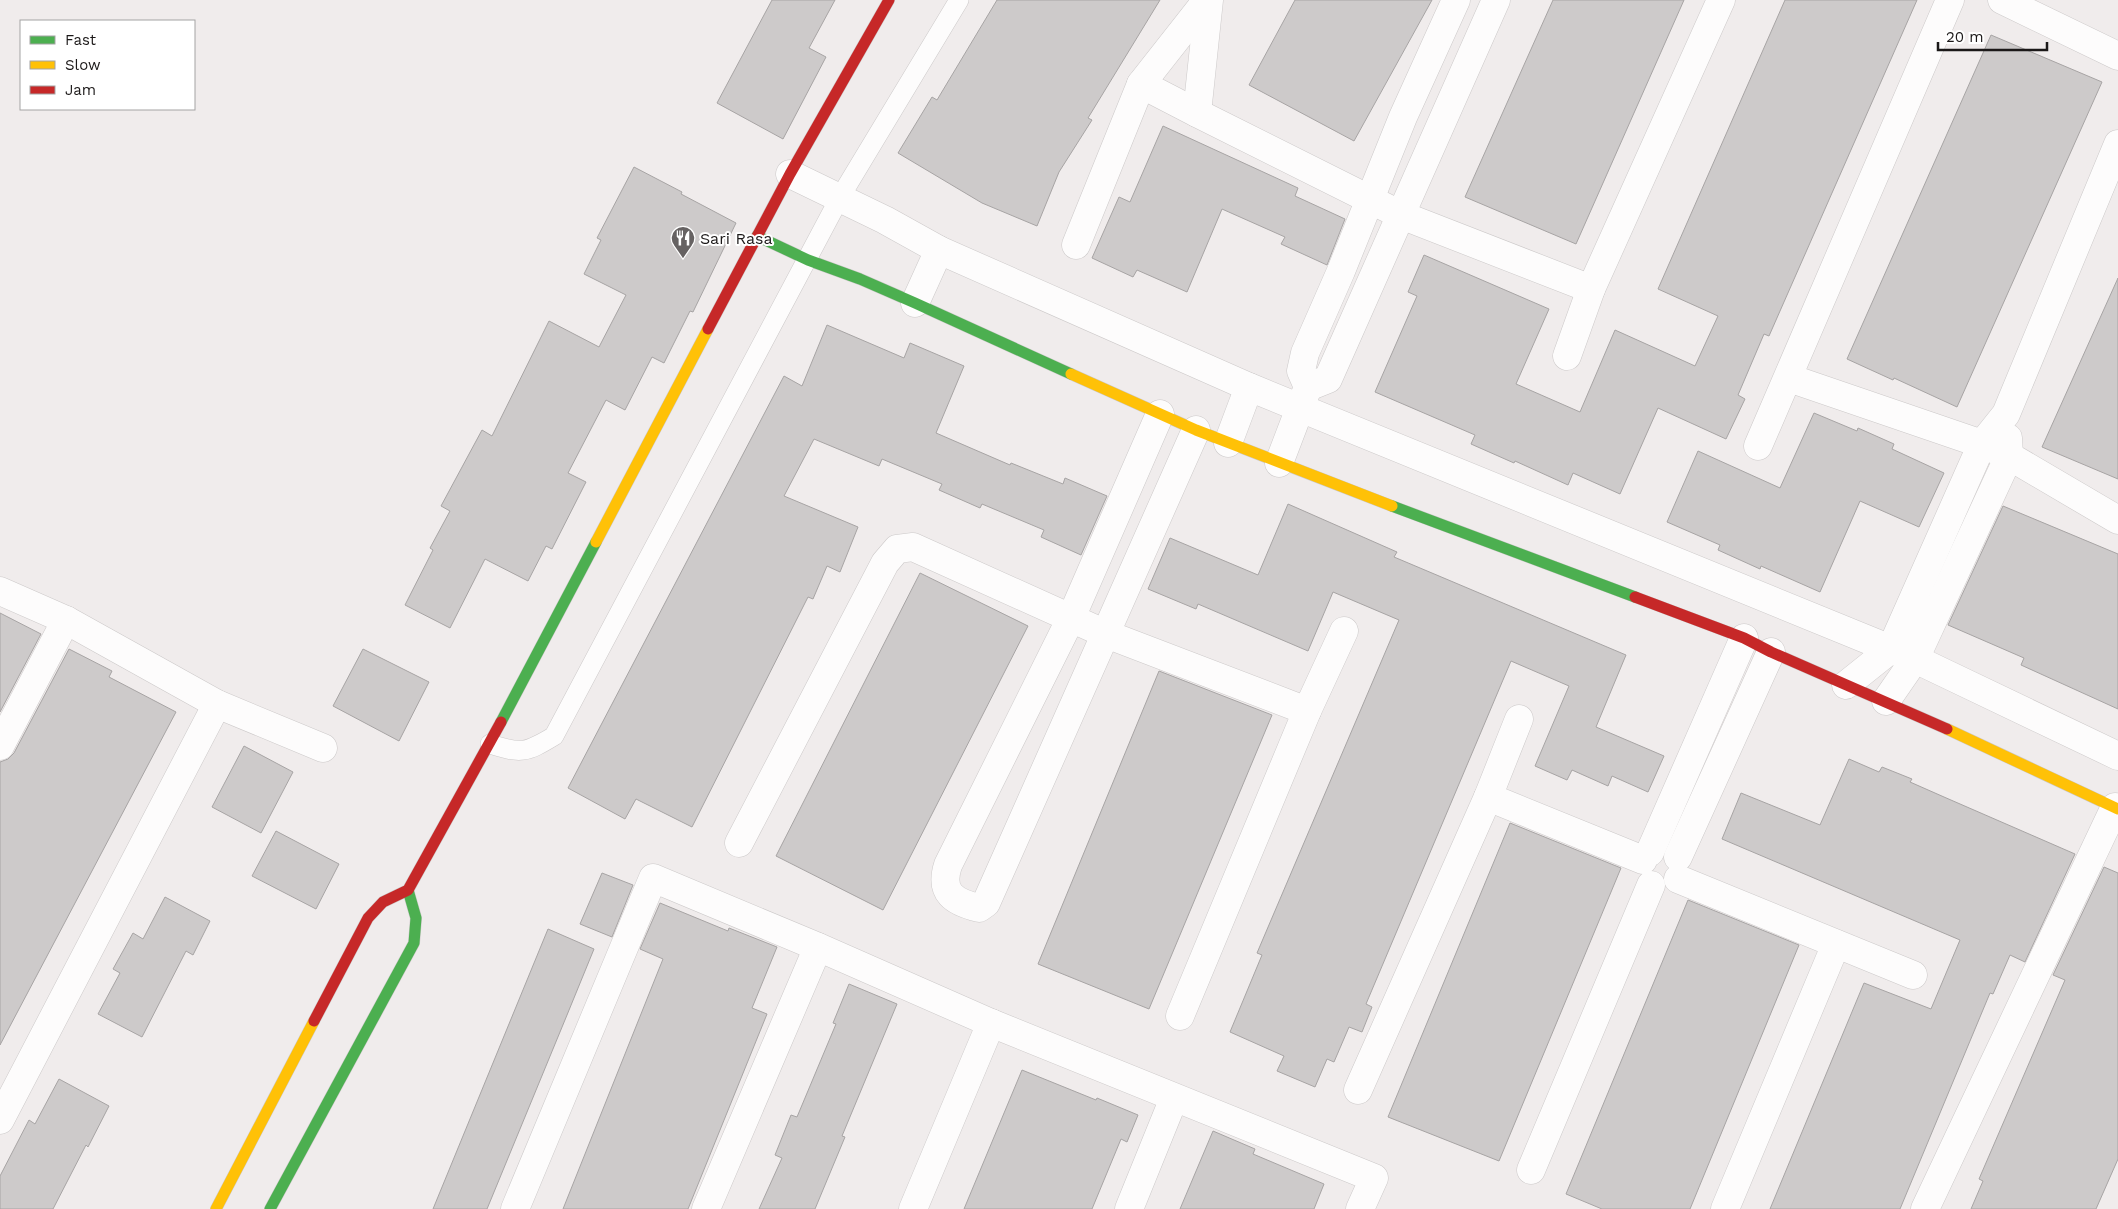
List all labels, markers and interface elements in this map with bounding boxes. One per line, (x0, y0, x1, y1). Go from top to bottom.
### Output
legend (20, 20, 195, 110)
scale bar (1938, 20, 2047, 52)
text: 20 m (1946, 28, 1984, 46)
text: Fast (65, 31, 97, 49)
text: Slow (65, 56, 101, 74)
text: Jam (65, 81, 96, 99)
restaurant icon: Sari Rasa (670, 225, 696, 259)
place label: Sari Rasa (700, 229, 773, 248)

